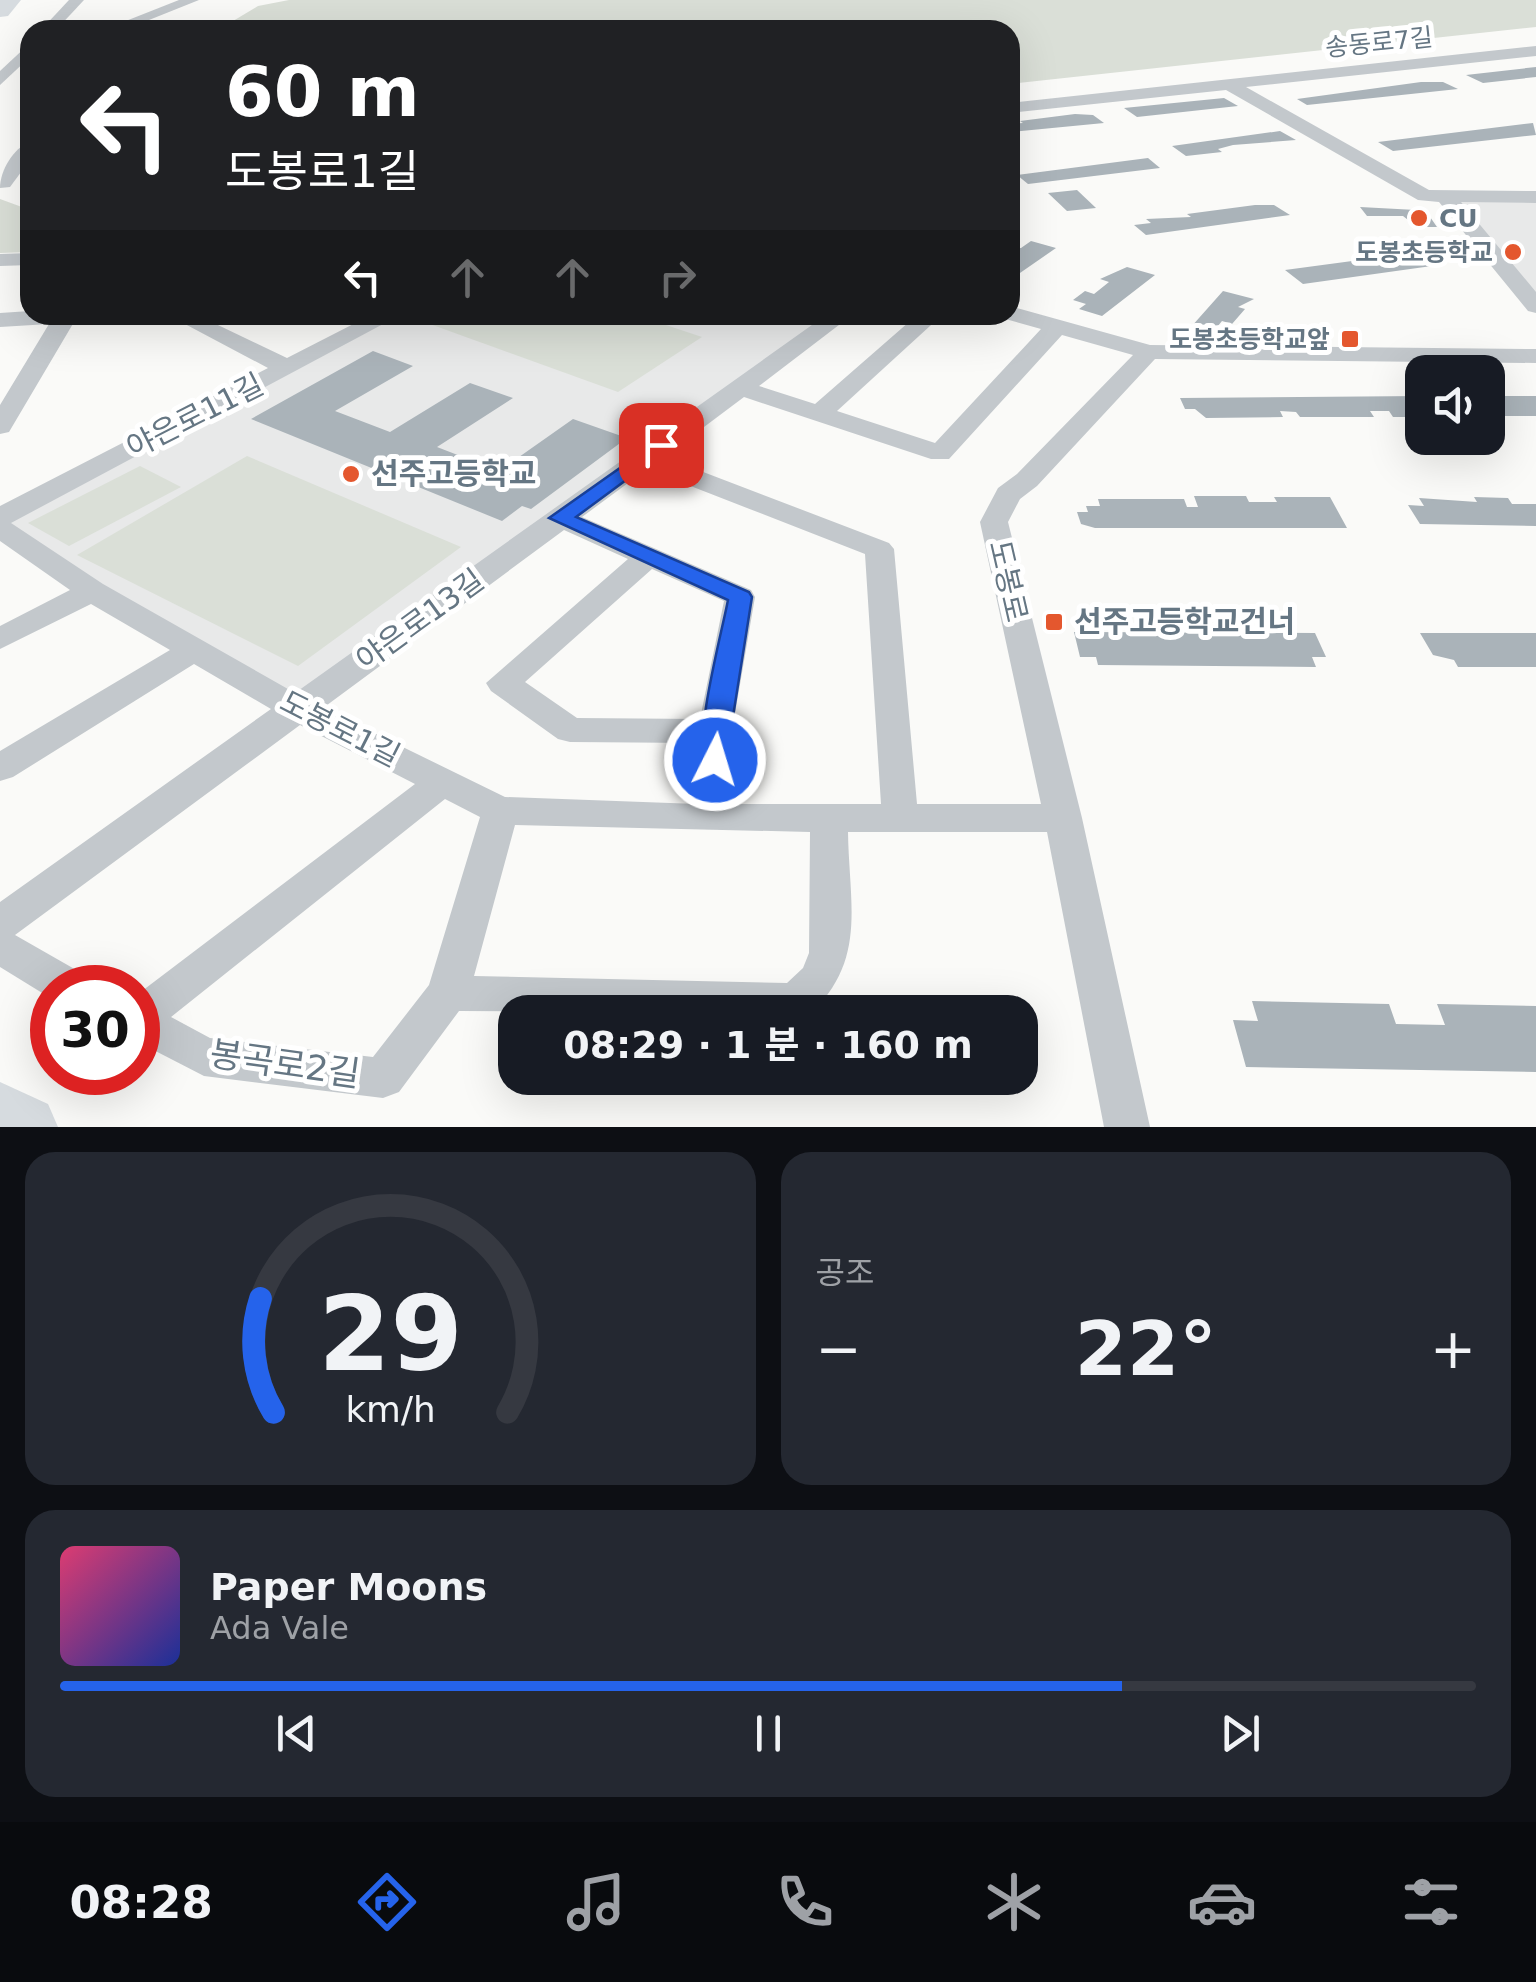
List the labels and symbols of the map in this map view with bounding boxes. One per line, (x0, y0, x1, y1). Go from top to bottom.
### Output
street label: 송동로7길 (1324, 22, 1434, 63)
place label: CU (1439, 204, 1478, 233)
marker: CU (1408, 207, 1430, 229)
place label: 도봉초등학교 (1355, 238, 1493, 267)
marker: 도봉초등학교 (1502, 241, 1524, 263)
place label: 도봉초등학교앞 (1169, 325, 1330, 354)
marker: 도봉초등학교앞 (1339, 328, 1361, 350)
street label: 야은로11길 (121, 366, 269, 465)
pin (619, 403, 704, 488)
place label: 선주고등학교 (371, 456, 537, 491)
marker: 선주고등학교 (340, 463, 362, 485)
street label: 도봉로 (982, 537, 1035, 625)
street label: 야은로13길 (349, 562, 490, 677)
place label: 선주고등학교건너 (1074, 604, 1295, 639)
marker: 선주고등학교건너 (1043, 611, 1065, 633)
street label: 도봉로1길 (275, 684, 406, 774)
position arrow (663, 708, 767, 812)
speed limit sign: 30 (30, 965, 160, 1095)
street label: 봉곡로2길 (207, 1034, 363, 1094)

